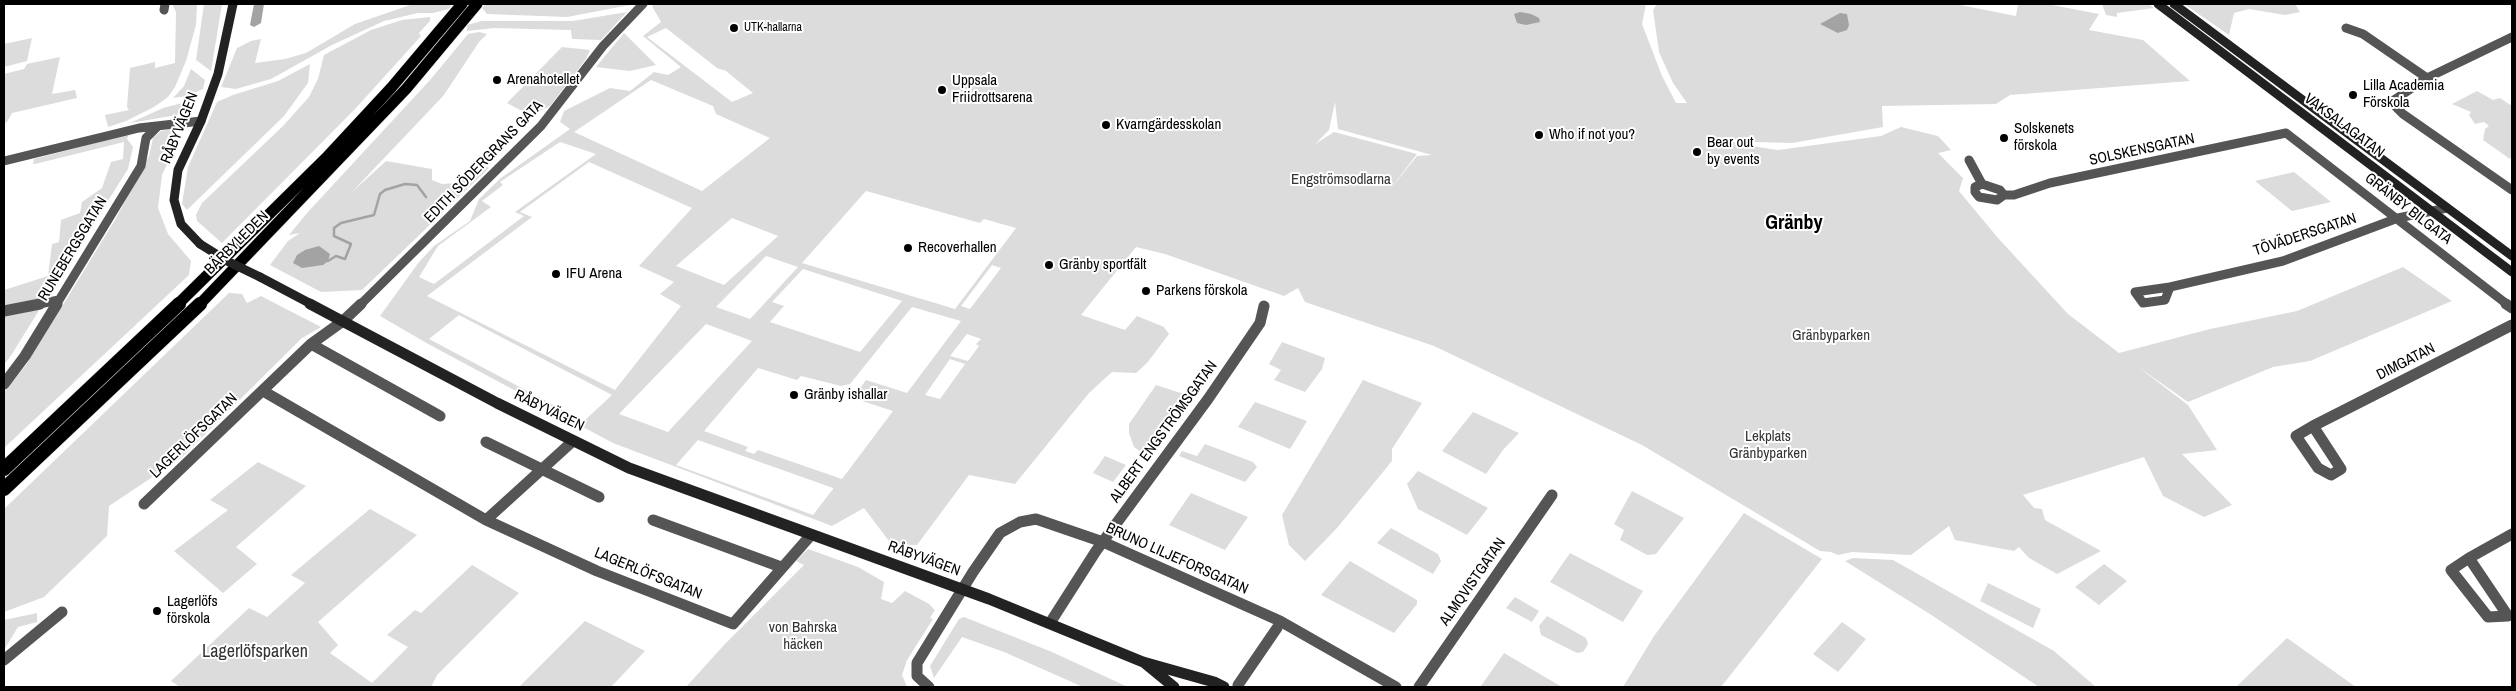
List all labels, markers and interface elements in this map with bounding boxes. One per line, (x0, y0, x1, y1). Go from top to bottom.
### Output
place label: UTK-hallarna (744, 21, 802, 35)
marker: UTK-hallarna (728, 22, 740, 34)
place label: Arenahotellet (507, 71, 579, 89)
place label: Uppsala Friidrottsarena (952, 72, 1033, 107)
marker: Arenahotellet (491, 74, 503, 86)
place label: Lilla Academia Förskola (2363, 77, 2444, 112)
marker: Uppsala Friidrottsarena (936, 84, 948, 96)
marker: Lilla Academia Förskola (2347, 89, 2359, 101)
street label: RÅBYVÄGEN (157, 90, 203, 166)
street label: VAKSALAGATAN (2300, 90, 2388, 162)
street label: EDITH SÖDERGRANS GATA (421, 97, 547, 227)
place label: Kvarngärdesskolan (1116, 116, 1221, 134)
marker: Kvarngärdesskolan (1100, 119, 1112, 131)
place label: Solskenets förskola (2014, 120, 2074, 155)
place label: Who if not you? (1549, 126, 1635, 144)
marker: Who if not you? (1533, 129, 1545, 141)
street label: SOLSKENSGATAN (2088, 130, 2196, 170)
marker: Solskenets förskola (1998, 132, 2010, 144)
place label: Bear out by events (1707, 134, 1760, 169)
marker: Bear out by events (1691, 146, 1703, 158)
street label: GRÄNBY BILGATA (2361, 169, 2455, 249)
park label: Engströmsodlarna (1291, 171, 1391, 189)
street label: RUNEBERGSGATAN (35, 194, 111, 304)
street label: BÄRBYLEDEN (201, 207, 273, 279)
street label: TÖVÄDERSGATAN (2251, 210, 2359, 260)
district label: Gränby (1765, 212, 1823, 236)
place label: Recoverhallen (918, 239, 997, 257)
marker: Recoverhallen (902, 242, 914, 254)
place label: Gränby sportfält (1059, 256, 1147, 274)
marker: Gränby sportfält (1043, 259, 1055, 271)
place label: IFU Arena (566, 265, 622, 283)
marker: IFU Arena (550, 268, 562, 280)
place label: Parkens förskola (1156, 282, 1248, 300)
marker: Parkens förskola (1140, 285, 1152, 297)
park label: Gränbyparken (1792, 327, 1870, 345)
street label: DIMGATAN (2374, 340, 2438, 384)
street label: ALBERT ENGSTRÖMSGATAN (1106, 358, 1222, 506)
street label: RÅBYVÄGEN (511, 386, 587, 436)
place label: Gränby ishallar (804, 386, 887, 404)
marker: Gränby ishallar (788, 389, 800, 401)
street label: LAGERLÖFSGATAN (147, 390, 241, 482)
park label: Lekplats Gränbyparken (1729, 428, 1807, 463)
street label: BRUNO LILJEFORSGATAN (1103, 519, 1251, 599)
street label: ALMQVISTGATAN (1436, 535, 1510, 629)
street label: RÅBYVÄGEN (885, 538, 963, 580)
street label: LAGERLÖFSGATAN (592, 544, 704, 604)
place label: Lagerlöfs förskola (167, 593, 218, 628)
marker: Lagerlöfs förskola (151, 605, 163, 617)
park label: von Bahrska häcken (769, 619, 837, 654)
park label: Lagerlöfsparken (202, 641, 308, 663)

